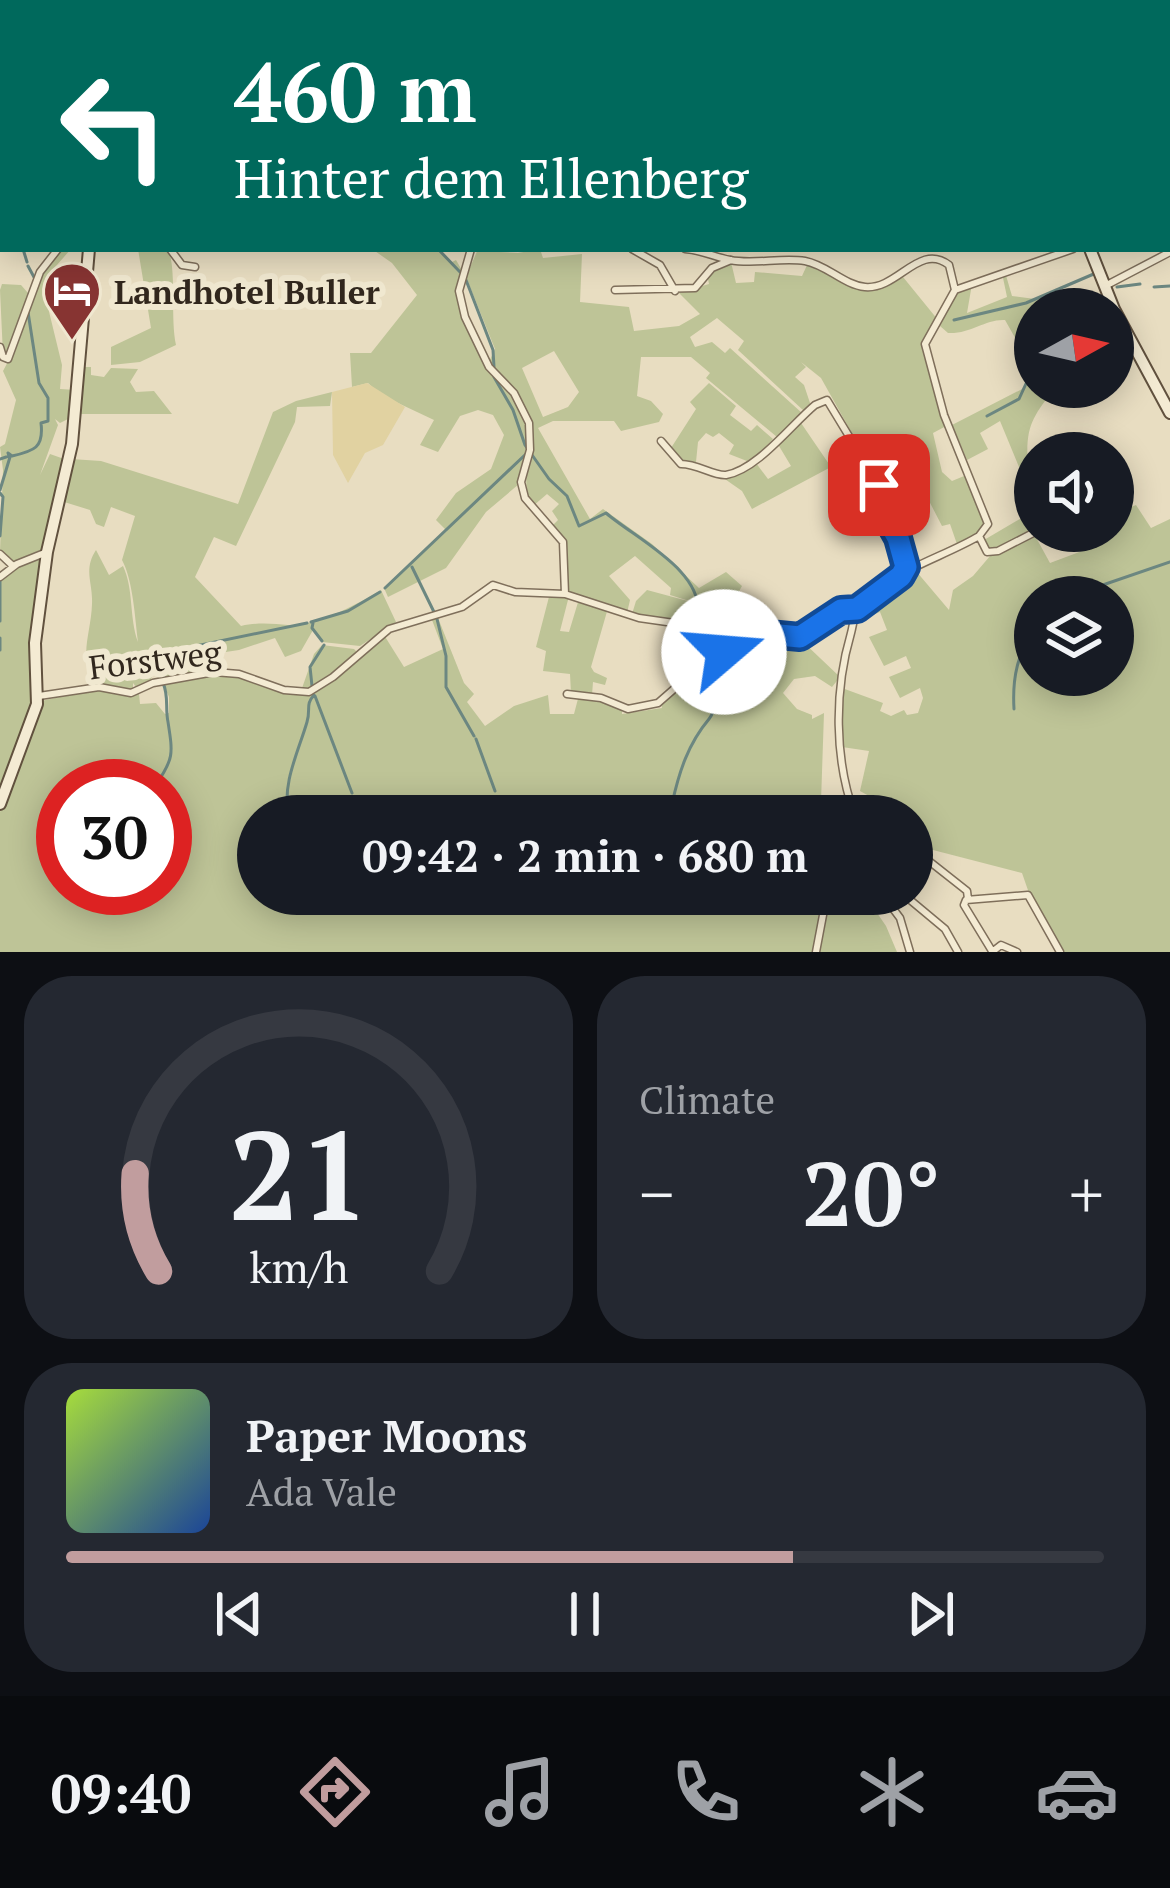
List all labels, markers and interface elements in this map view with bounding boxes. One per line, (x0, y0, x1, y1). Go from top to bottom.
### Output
text: 460 m (234, 35, 477, 146)
icon: left (36, 48, 192, 204)
text: Hinter dem Ellenberg (234, 142, 748, 213)
hotel icon: Landhotel Buller (41, 260, 103, 342)
place label: Landhotel Buller (114, 270, 380, 313)
north arrow (1014, 288, 1134, 408)
map controls (1014, 288, 1134, 696)
button: sound (1014, 432, 1134, 552)
pin (828, 434, 930, 536)
icon: arrive (846, 452, 912, 518)
button: layers (1014, 576, 1134, 696)
position arrow (661, 589, 787, 715)
street label: Forstweg (86, 629, 224, 688)
speed limit sign: 30 (36, 759, 192, 915)
text: 09:42 · 2 min · 680 m (362, 825, 808, 885)
text: Climate (639, 1073, 775, 1125)
text: 21 (228, 1090, 369, 1256)
text: 20° (802, 1132, 941, 1252)
text: − (639, 1149, 674, 1237)
text: + (1069, 1149, 1104, 1237)
text: km/h (249, 1237, 348, 1294)
text: Paper Moons (246, 1405, 527, 1465)
text: Ada Vale (246, 1465, 397, 1517)
icon: previous (206, 1581, 272, 1647)
icon: pause (552, 1581, 618, 1647)
icon: next (898, 1581, 964, 1647)
icon: directions (293, 1750, 377, 1834)
icon: music (478, 1750, 562, 1834)
icon: phone (664, 1750, 748, 1834)
icon: climate (850, 1750, 934, 1834)
icon: car (1035, 1750, 1119, 1834)
text: 09:40 (51, 1757, 191, 1828)

